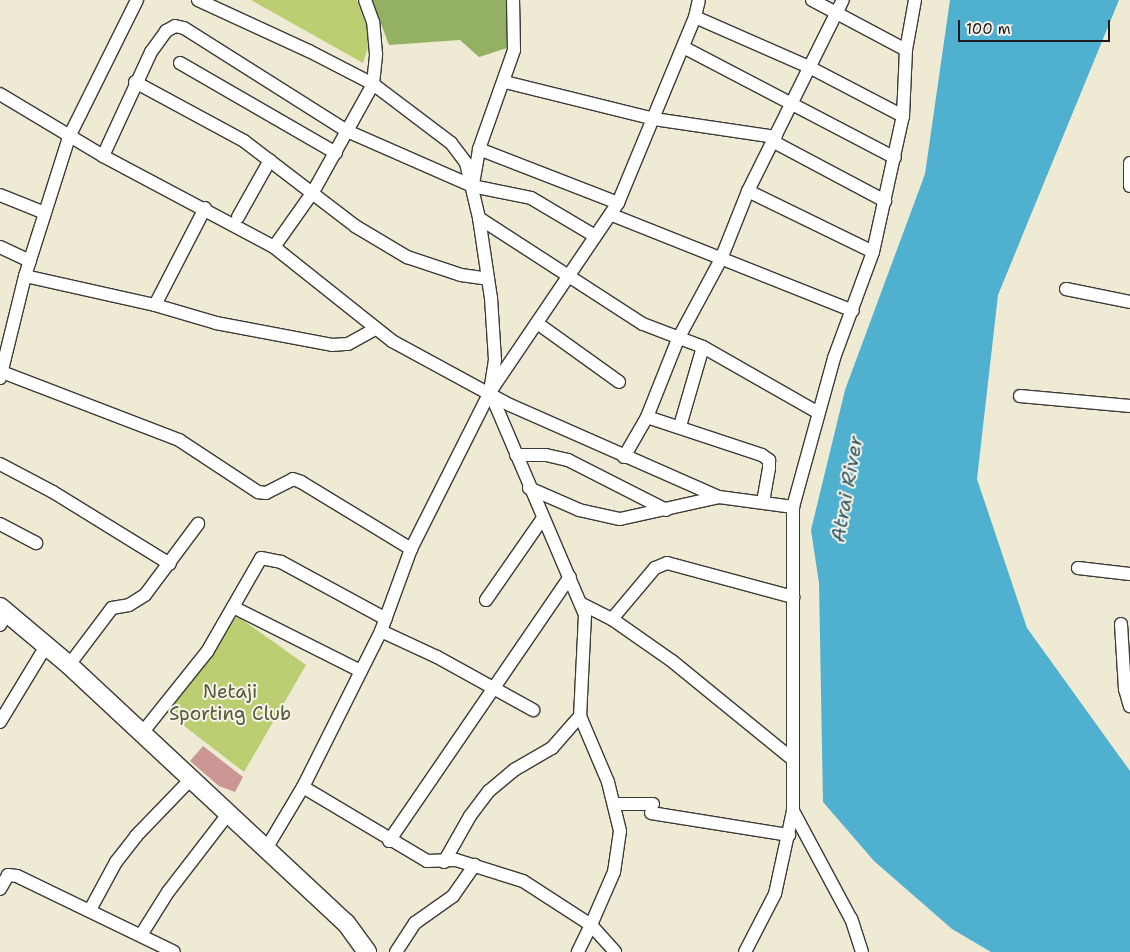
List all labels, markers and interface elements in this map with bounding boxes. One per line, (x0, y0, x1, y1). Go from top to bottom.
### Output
scale bar (960, 10, 1112, 42)
text: 100 m (966, 19, 1011, 39)
water label: Atrai River (826, 434, 868, 544)
park label: Netaji Sporting Club (169, 681, 291, 725)

